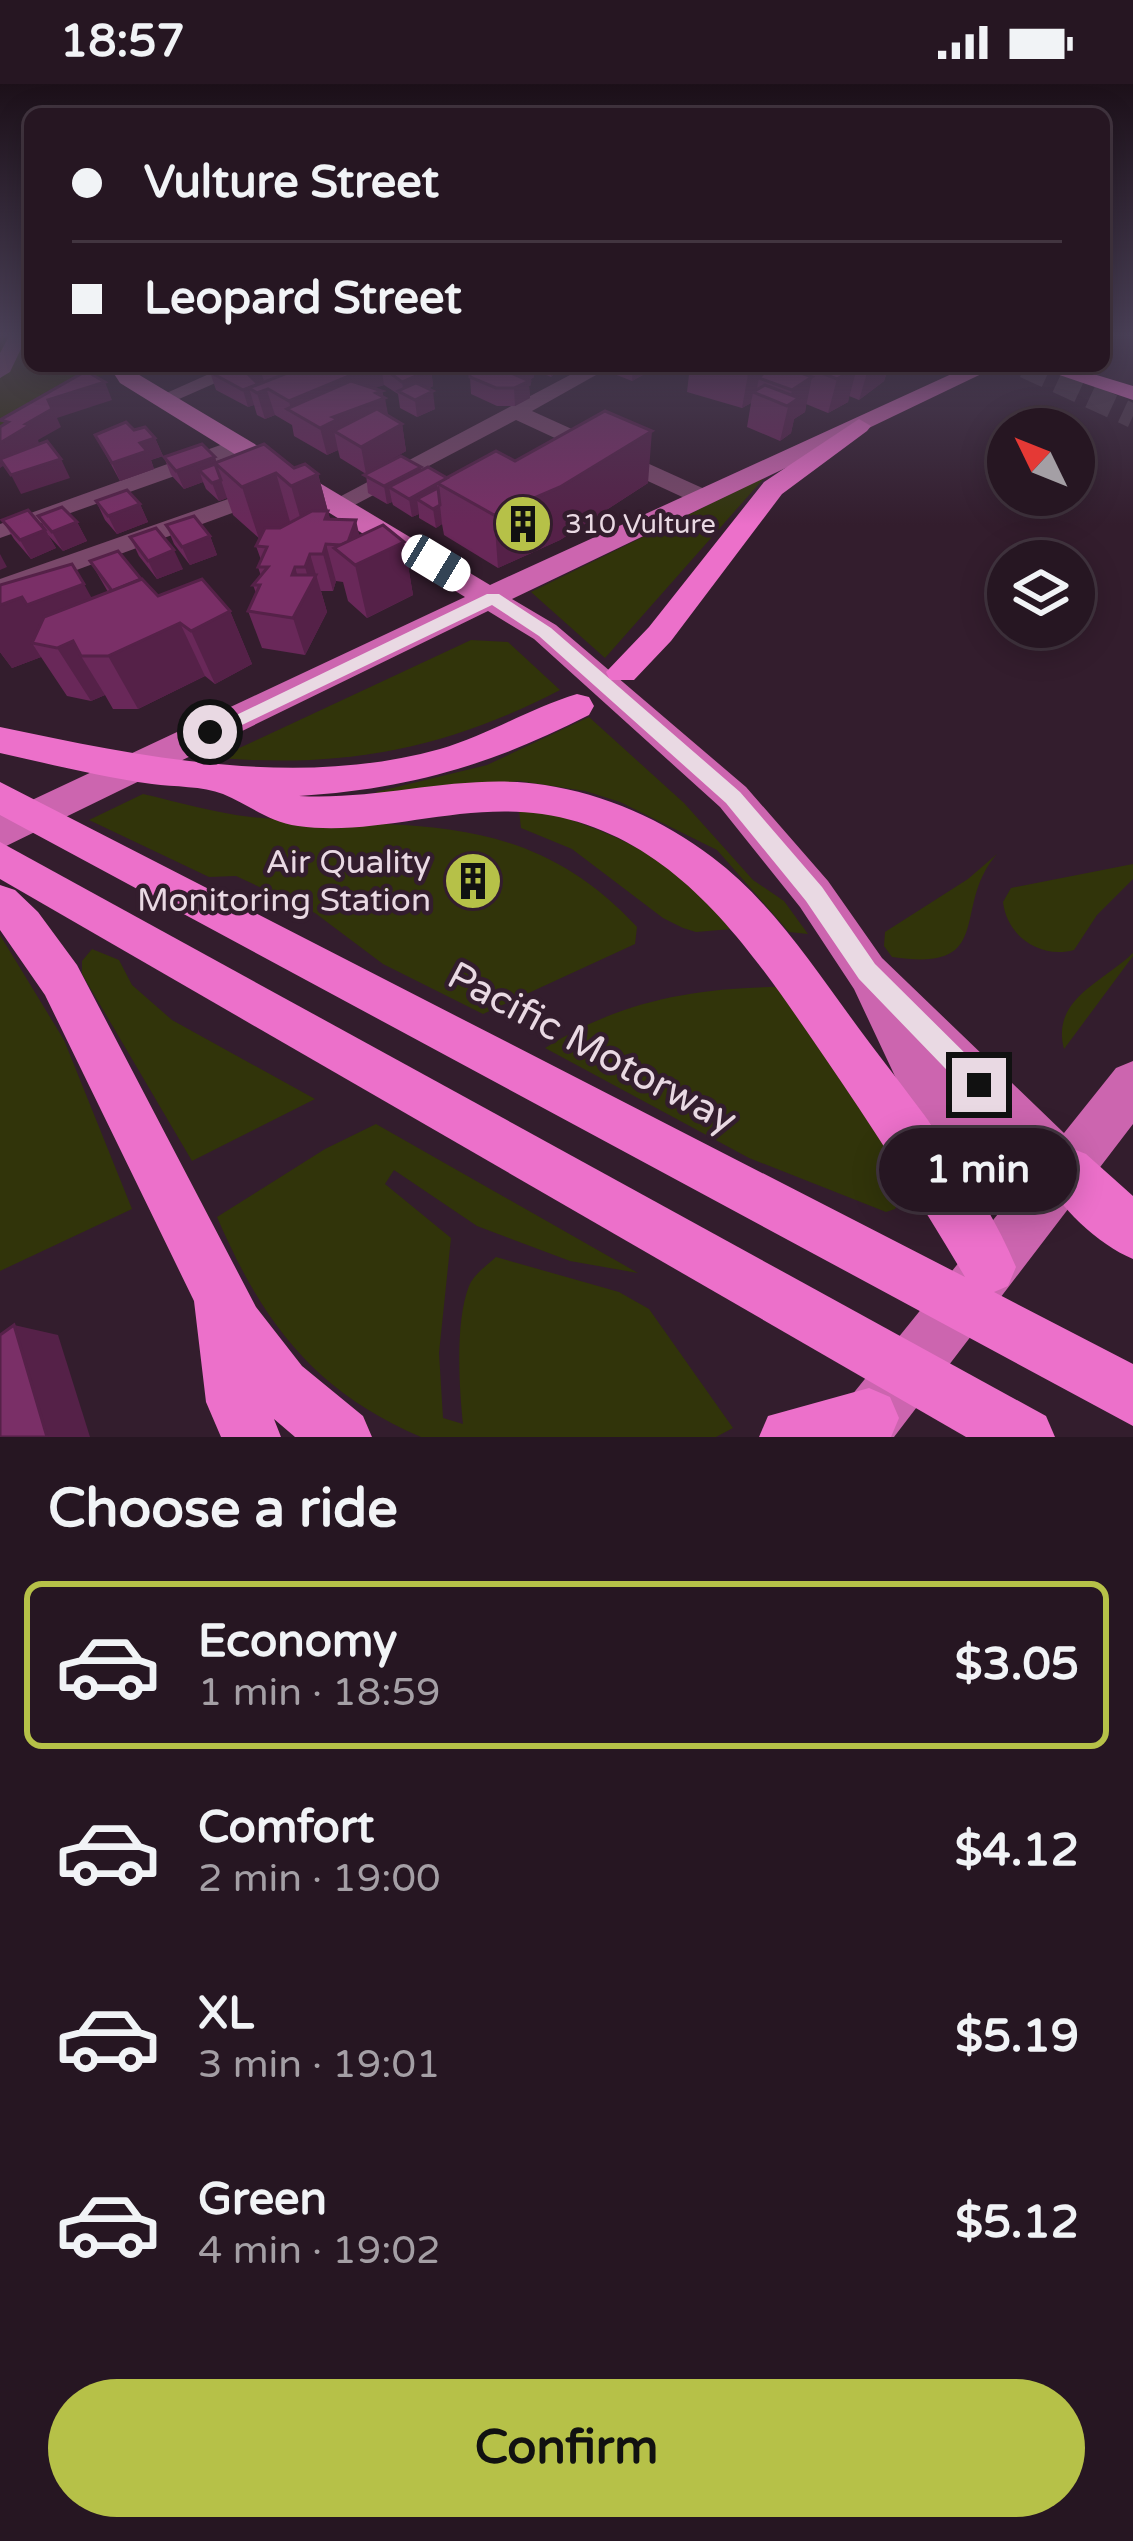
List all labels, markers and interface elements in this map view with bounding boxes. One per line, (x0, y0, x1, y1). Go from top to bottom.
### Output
text: 18:57 (60, 15, 185, 69)
text: Vulture Street (144, 156, 439, 210)
text: Leopard Street (144, 272, 462, 326)
north arrow (987, 408, 1095, 516)
map controls (987, 408, 1095, 648)
building icon: 310 Vulture (492, 493, 554, 555)
place label: 310 Vulture (565, 508, 716, 541)
car (396, 529, 476, 597)
button: layers (987, 540, 1095, 648)
route start (183, 705, 237, 759)
place label: Air Quality Monitoring Station (137, 843, 431, 920)
building icon: Air Quality Monitoring Station (442, 850, 504, 912)
street label: Pacific Motorway (439, 952, 745, 1144)
route end (952, 1058, 1006, 1112)
callout: 1 min (880, 1127, 1078, 1211)
text: 1 min (926, 1146, 1030, 1193)
text: Choose a ride (48, 1476, 398, 1541)
icon: car (54, 1611, 162, 1719)
text: Economy (198, 1615, 397, 1669)
text: $3.05 (955, 1638, 1079, 1692)
text: 1 min · 18:59 (198, 1669, 440, 1716)
icon: car (54, 1797, 162, 1905)
text: Comfort (198, 1801, 374, 1855)
text: $4.12 (955, 1824, 1079, 1878)
text: 2 min · 19:00 (198, 1855, 440, 1902)
icon: car (54, 1983, 162, 2091)
text: XL (198, 1987, 254, 2041)
text: $5.19 (955, 2010, 1079, 2064)
text: 3 min · 19:01 (198, 2041, 440, 2088)
icon: car (54, 2169, 162, 2277)
text: Green (198, 2173, 327, 2227)
text: $5.12 (955, 2196, 1079, 2250)
text: 4 min · 19:02 (198, 2227, 440, 2274)
button: Confirm (48, 2379, 1085, 2517)

